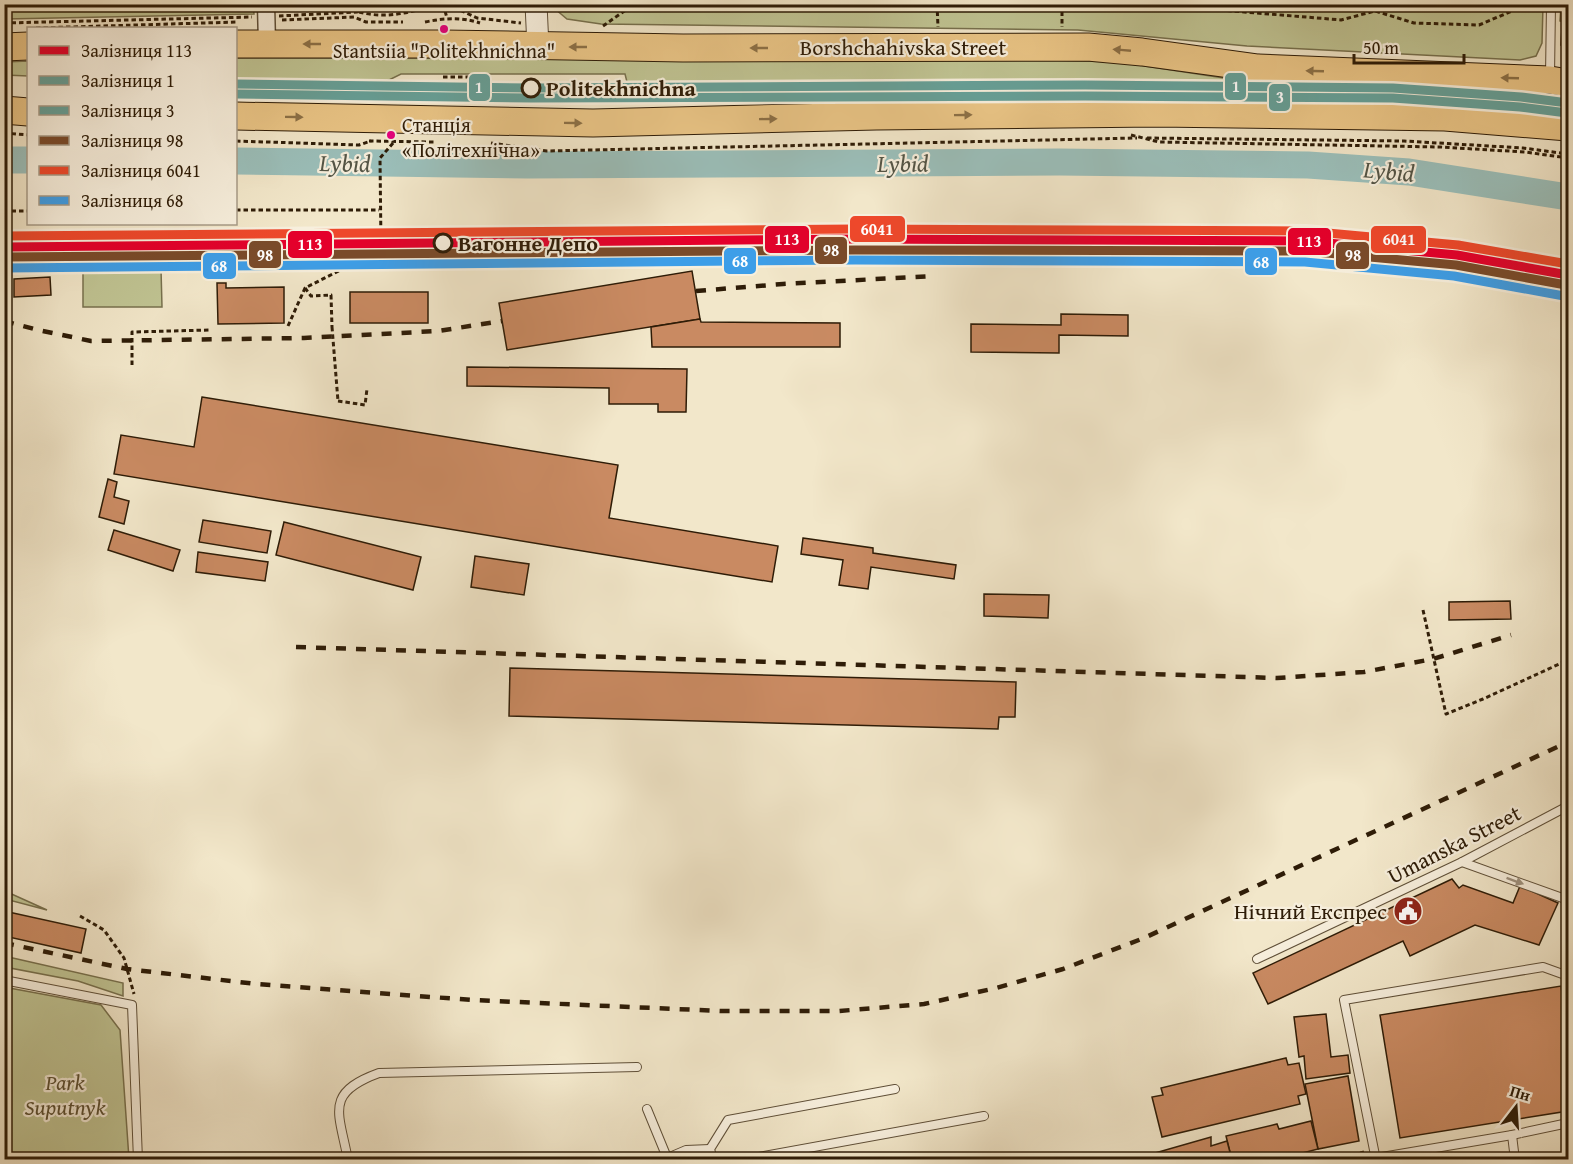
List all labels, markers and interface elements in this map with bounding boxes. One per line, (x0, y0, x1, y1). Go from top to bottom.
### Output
marker: Stantsiia "Politekhnichna" (438, 23, 450, 35)
legend (27, 27, 237, 225)
scale bar (1354, 27, 1464, 65)
street label: Borshchahivska Street (800, 31, 1006, 63)
text: 50 m (1363, 34, 1399, 61)
place label: Stantsiia "Politekhnichna" (333, 36, 555, 65)
text: Залізниця 113 (81, 37, 192, 64)
one-way arrow (302, 39, 321, 49)
one-way arrow (568, 42, 587, 52)
one-way arrow (749, 43, 768, 53)
one-way arrow (1112, 45, 1131, 55)
one-way arrow (1306, 66, 1325, 75)
text: Залізниця 1 (81, 67, 175, 94)
place label: Politekhnichna (546, 72, 696, 104)
line badge: 1 (1224, 72, 1247, 101)
line badge: 1 (468, 73, 491, 102)
text: 1 (1232, 74, 1240, 98)
one-way arrow (1501, 74, 1520, 83)
text: 1 (475, 75, 483, 99)
marker: Politekhnichna (521, 78, 541, 98)
line badge: 3 (1268, 83, 1291, 112)
text: 3 (1276, 85, 1284, 109)
text: Залізниця 3 (81, 97, 175, 124)
place label: Станція «Політехнічна» (402, 110, 540, 164)
one-way arrow (953, 111, 972, 120)
one-way arrow (284, 112, 303, 122)
one-way arrow (758, 114, 777, 124)
one-way arrow (563, 118, 582, 128)
text: Залізниця 98 (81, 127, 183, 154)
marker: Станція «Політехнічна» (385, 129, 397, 141)
water label: Lybid (318, 145, 371, 181)
water label: Lybid (876, 146, 929, 181)
water label: Lybid (1361, 151, 1417, 191)
text: Залізниця 6041 (81, 157, 201, 184)
text: Залізниця 68 (81, 187, 183, 214)
line badge: 6041 (849, 215, 906, 243)
text: 6041 (860, 217, 894, 241)
line badge: 113 (764, 225, 810, 254)
line badge: 6041 (1370, 225, 1427, 254)
place label: Вагонне Депо (458, 227, 598, 259)
text: 113 (775, 227, 799, 251)
line badge: 113 (1287, 227, 1332, 256)
text: 6041 (1382, 227, 1416, 251)
text: 113 (1297, 229, 1321, 253)
line badge: 113 (287, 230, 333, 259)
text: 113 (298, 232, 322, 256)
marker: Вагонне Депо (433, 233, 453, 253)
line badge: 98 (814, 236, 848, 265)
text: 98 (823, 238, 839, 262)
line badge: 98 (248, 240, 282, 269)
line badge: 98 (1335, 241, 1370, 270)
text: 98 (257, 243, 273, 267)
text: 98 (1345, 243, 1361, 267)
line badge: 68 (723, 247, 757, 275)
line badge: 68 (1244, 247, 1278, 276)
text: 68 (732, 249, 748, 273)
text: 68 (1253, 250, 1269, 274)
line badge: 68 (202, 252, 237, 280)
text: 68 (211, 254, 227, 278)
street label: Umanska Street (1382, 796, 1527, 891)
one-way arrow (1506, 877, 1524, 887)
place label: Нічний Експрес (1234, 895, 1387, 927)
public building icon: Нічний Експрес (1392, 895, 1424, 927)
park label: Park Suputnyk (25, 1066, 106, 1123)
north arrow (1486, 1077, 1546, 1137)
text: Пн (1507, 1078, 1534, 1107)

